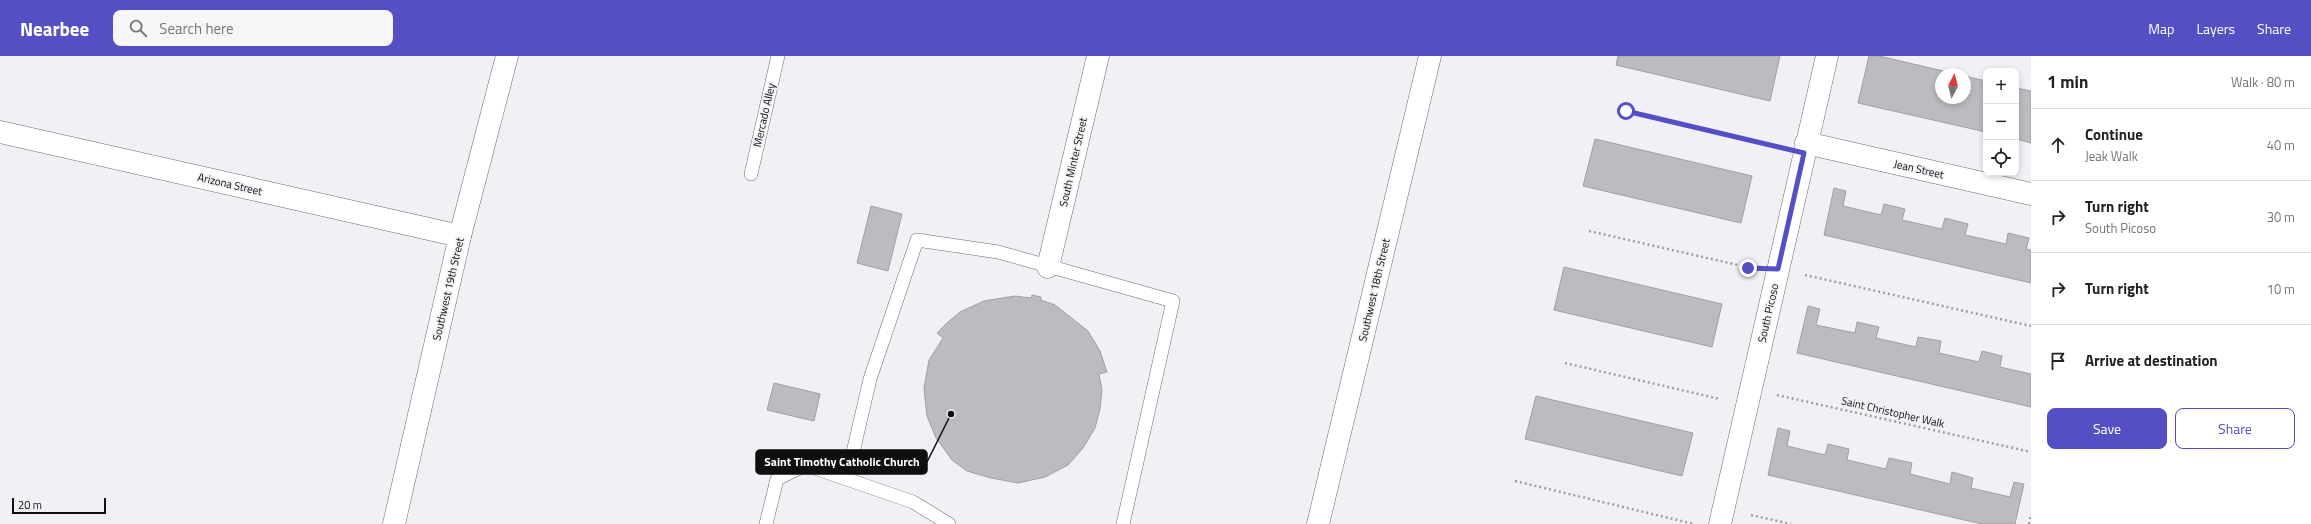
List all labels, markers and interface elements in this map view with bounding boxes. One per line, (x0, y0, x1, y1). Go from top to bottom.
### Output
search box (113, 10, 393, 46)
text: Nearbee (20, 14, 89, 43)
icon: search (127, 17, 149, 39)
text: Search here (159, 17, 234, 40)
text: Map (2148, 18, 2174, 39)
text: Layers (2196, 18, 2235, 39)
text: Share (2257, 18, 2291, 39)
north arrow (1935, 68, 1971, 104)
map controls (1983, 68, 2019, 176)
button: + (1983, 68, 2019, 104)
text: 1 min (2047, 69, 2088, 95)
text: Walk · 80 m (2231, 72, 2295, 92)
street label: Mercado Alley (749, 81, 779, 149)
route start (1617, 102, 1635, 120)
button: − (1983, 104, 2019, 140)
street label: South Minter Street (1055, 116, 1091, 208)
text: Continue (2085, 123, 2143, 146)
icon: ahead (2047, 134, 2069, 156)
text: 40 m (2267, 135, 2295, 155)
button: locate (1983, 140, 2019, 176)
text: Jeak Walk (2085, 146, 2138, 166)
street label: Jean Street (1892, 155, 1946, 183)
street label: Arizona Street (196, 169, 264, 199)
text: Turn right (2085, 195, 2149, 218)
icon: right (2047, 206, 2069, 228)
text: 30 m (2267, 207, 2295, 227)
text: South Picoso (2085, 218, 2156, 238)
street label: Southwest 19th Street (428, 236, 468, 342)
street label: Southwest 18th Street (1354, 237, 1394, 343)
route end (1739, 259, 1757, 277)
text: Turn right (2085, 277, 2149, 300)
icon: right (2047, 278, 2069, 300)
text: 10 m (2267, 279, 2295, 299)
street label: South Picoso (1753, 282, 1783, 344)
text: Arrive at destination (2085, 349, 2218, 372)
icon: arrive (2047, 350, 2069, 372)
street label: Saint Christopher Walk (1840, 392, 1947, 432)
button: Save (2047, 408, 2167, 449)
button: Share (2175, 408, 2295, 449)
callout: Saint Timothy Catholic Church (756, 450, 927, 474)
text: Saint Timothy Catholic Church (764, 452, 920, 471)
scale bar (12, 496, 106, 515)
text: 20 m (18, 497, 42, 513)

